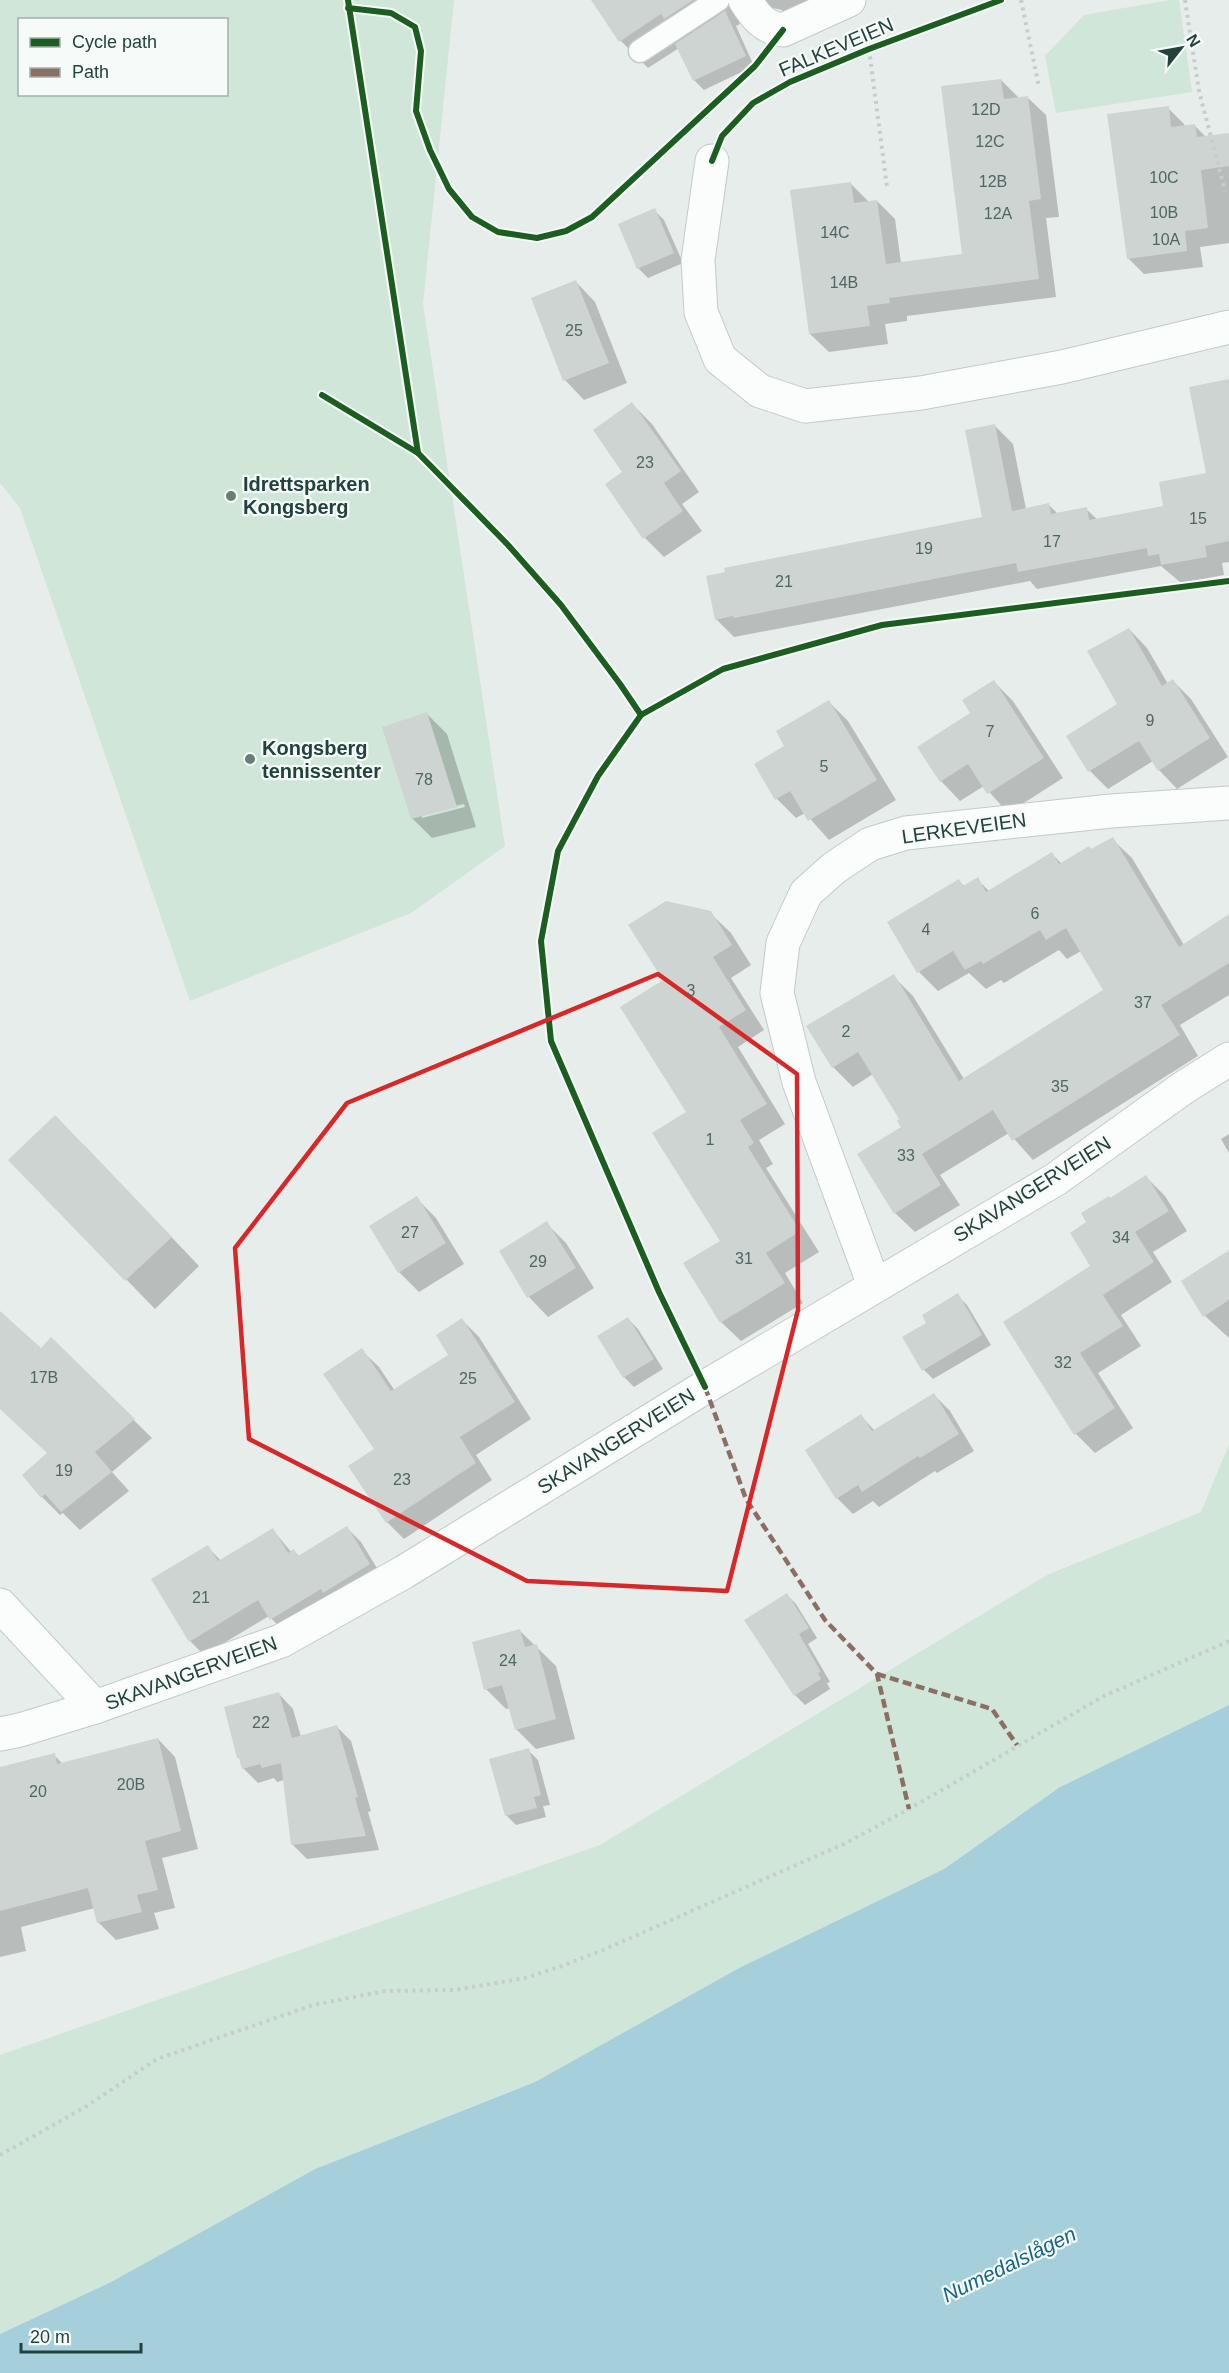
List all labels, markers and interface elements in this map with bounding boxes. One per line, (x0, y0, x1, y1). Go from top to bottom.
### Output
street label: FALKEVEIEN (775, 13, 897, 81)
legend (18, 18, 228, 96)
north arrow (1151, 18, 1211, 78)
text: N (1183, 31, 1204, 50)
text: Cycle path (72, 32, 157, 52)
text: Path (72, 62, 109, 82)
house number: 12D (971, 101, 1001, 118)
house number: 12C (975, 133, 1005, 150)
house number: 10C (1149, 169, 1179, 186)
house number: 12B (979, 173, 1007, 190)
house number: 10B (1150, 204, 1178, 221)
house number: 12A (984, 205, 1013, 222)
house number: 14C (820, 224, 850, 241)
house number: 10A (1152, 231, 1181, 248)
house number: 14B (830, 274, 858, 291)
house number: 25 (565, 322, 583, 339)
house number: 23 (636, 454, 654, 471)
place label: Idrettsparken Kongsberg (243, 473, 370, 518)
marker: Idrettsparken Kongsberg (224, 489, 238, 503)
house number: 15 (1189, 510, 1207, 527)
house number: 17 (1043, 533, 1061, 550)
house number: 19 (915, 540, 933, 557)
house number: 21 (775, 573, 793, 590)
house number: 9 (1146, 712, 1155, 729)
house number: 7 (986, 723, 995, 740)
place label: Kongsberg tennissenter (262, 737, 381, 782)
marker: Kongsberg tennissenter (243, 752, 257, 766)
house number: 5 (820, 758, 829, 775)
house number: 78 (415, 771, 433, 788)
street label: LERKEVEIEN (900, 808, 1028, 848)
house number: 6 (1031, 905, 1040, 922)
house number: 4 (922, 921, 931, 938)
house number: 3 (687, 982, 696, 999)
house number: 37 (1134, 994, 1152, 1011)
house number: 2 (842, 1023, 851, 1040)
house number: 35 (1051, 1078, 1069, 1095)
house number: 1 (706, 1131, 715, 1148)
street label: SKAVANGERVEIEN (949, 1132, 1115, 1246)
house number: 33 (897, 1147, 915, 1164)
house number: 27 (401, 1224, 419, 1241)
house number: 34 (1112, 1229, 1130, 1246)
house number: 31 (735, 1250, 753, 1267)
house number: 29 (529, 1253, 547, 1270)
house number: 32 (1054, 1354, 1072, 1371)
house number: 17B (30, 1369, 58, 1386)
house number: 25 (459, 1370, 477, 1387)
street label: SKAVANGERVEIEN (533, 1384, 699, 1498)
house number: 19 (55, 1462, 73, 1479)
house number: 23 (393, 1471, 411, 1488)
house number: 21 (192, 1589, 210, 1606)
street label: SKAVANGERVEIEN (102, 1632, 280, 1714)
house number: 24 (499, 1652, 517, 1669)
house number: 22 (252, 1714, 270, 1731)
house number: 20B (117, 1776, 145, 1793)
house number: 20 (29, 1783, 47, 1800)
water label: Numedalslågen (938, 2222, 1080, 2306)
scale bar (21, 2316, 141, 2354)
text: 20 m (30, 2327, 70, 2347)

